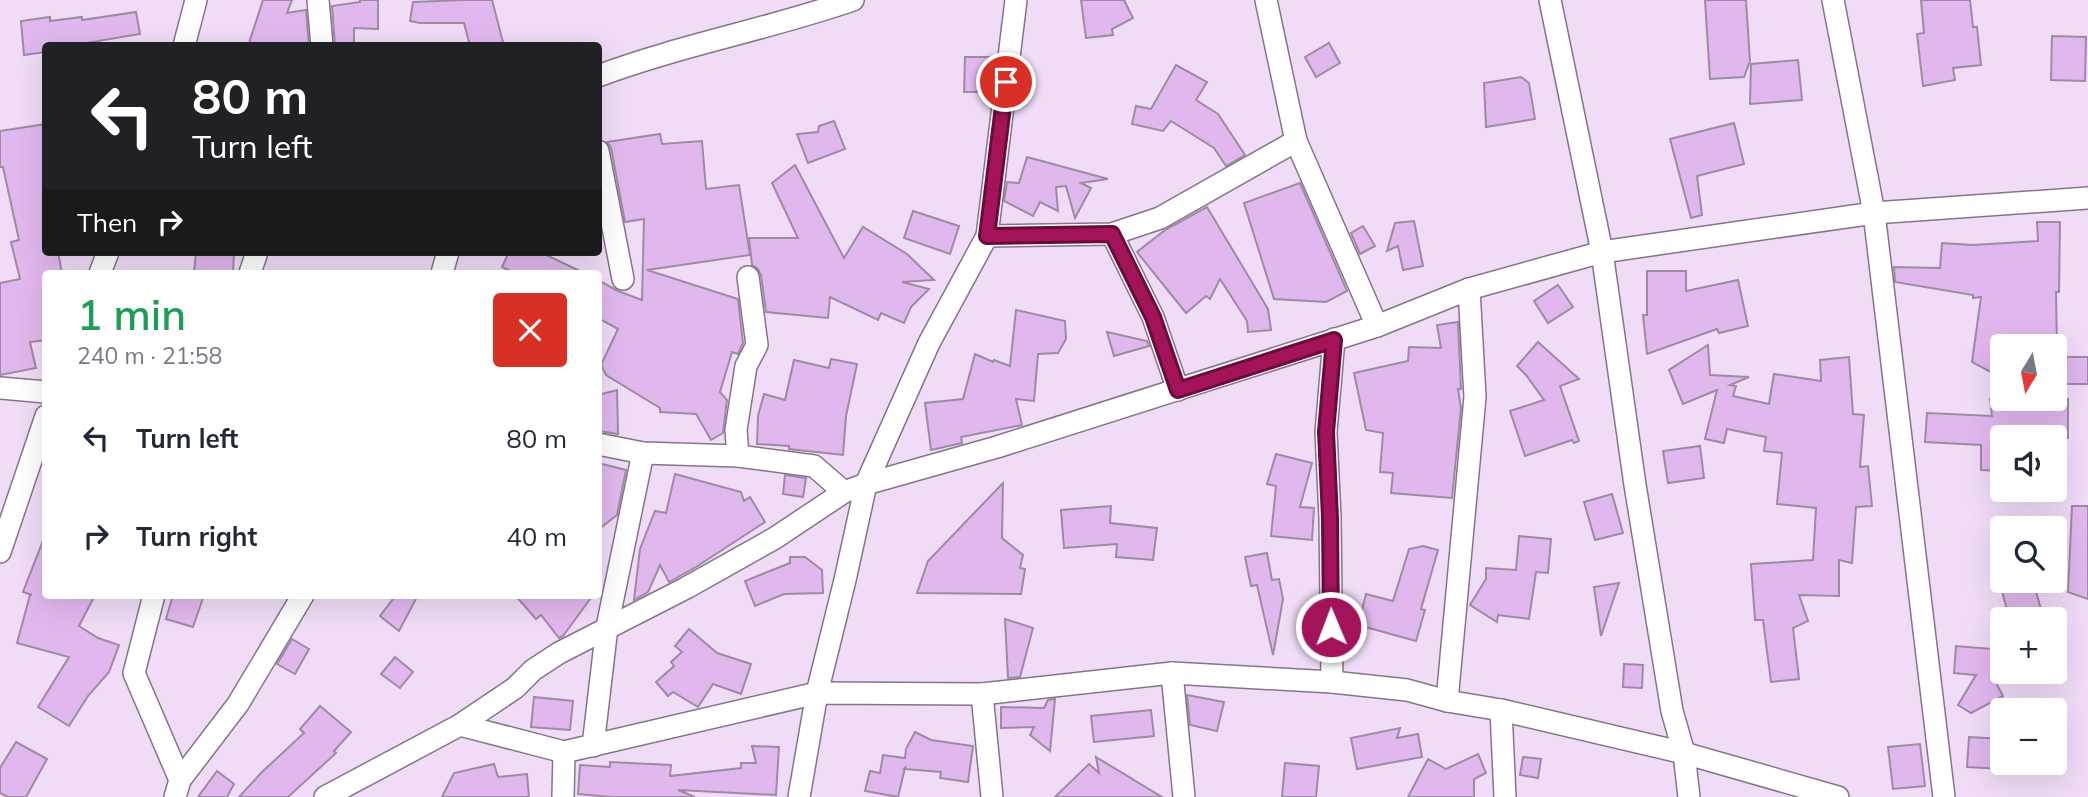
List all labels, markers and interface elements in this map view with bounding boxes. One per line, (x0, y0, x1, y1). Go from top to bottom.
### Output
pin (976, 52, 1036, 112)
icon: arrive (987, 63, 1025, 101)
text: 80 m (192, 65, 308, 126)
icon: left (77, 70, 168, 161)
text: Turn left (192, 126, 312, 166)
icon: right (151, 203, 189, 241)
text: Then (77, 206, 137, 239)
text: 1 min (77, 288, 186, 341)
button: close (493, 293, 567, 367)
north arrow (1990, 334, 2067, 411)
map controls (1990, 334, 2067, 775)
text: 240 m · 21:58 (77, 341, 222, 370)
icon: left (77, 419, 115, 457)
text: Turn left (136, 422, 238, 455)
text: 80 m (506, 422, 567, 455)
button: sound (1990, 425, 2067, 502)
button: search (1990, 516, 2067, 593)
icon: right (77, 517, 115, 555)
text: Turn right (136, 520, 257, 553)
text: 40 m (506, 520, 567, 553)
position arrow (1294, 590, 1368, 664)
button: + (1990, 607, 2067, 684)
button: − (1990, 698, 2067, 775)

